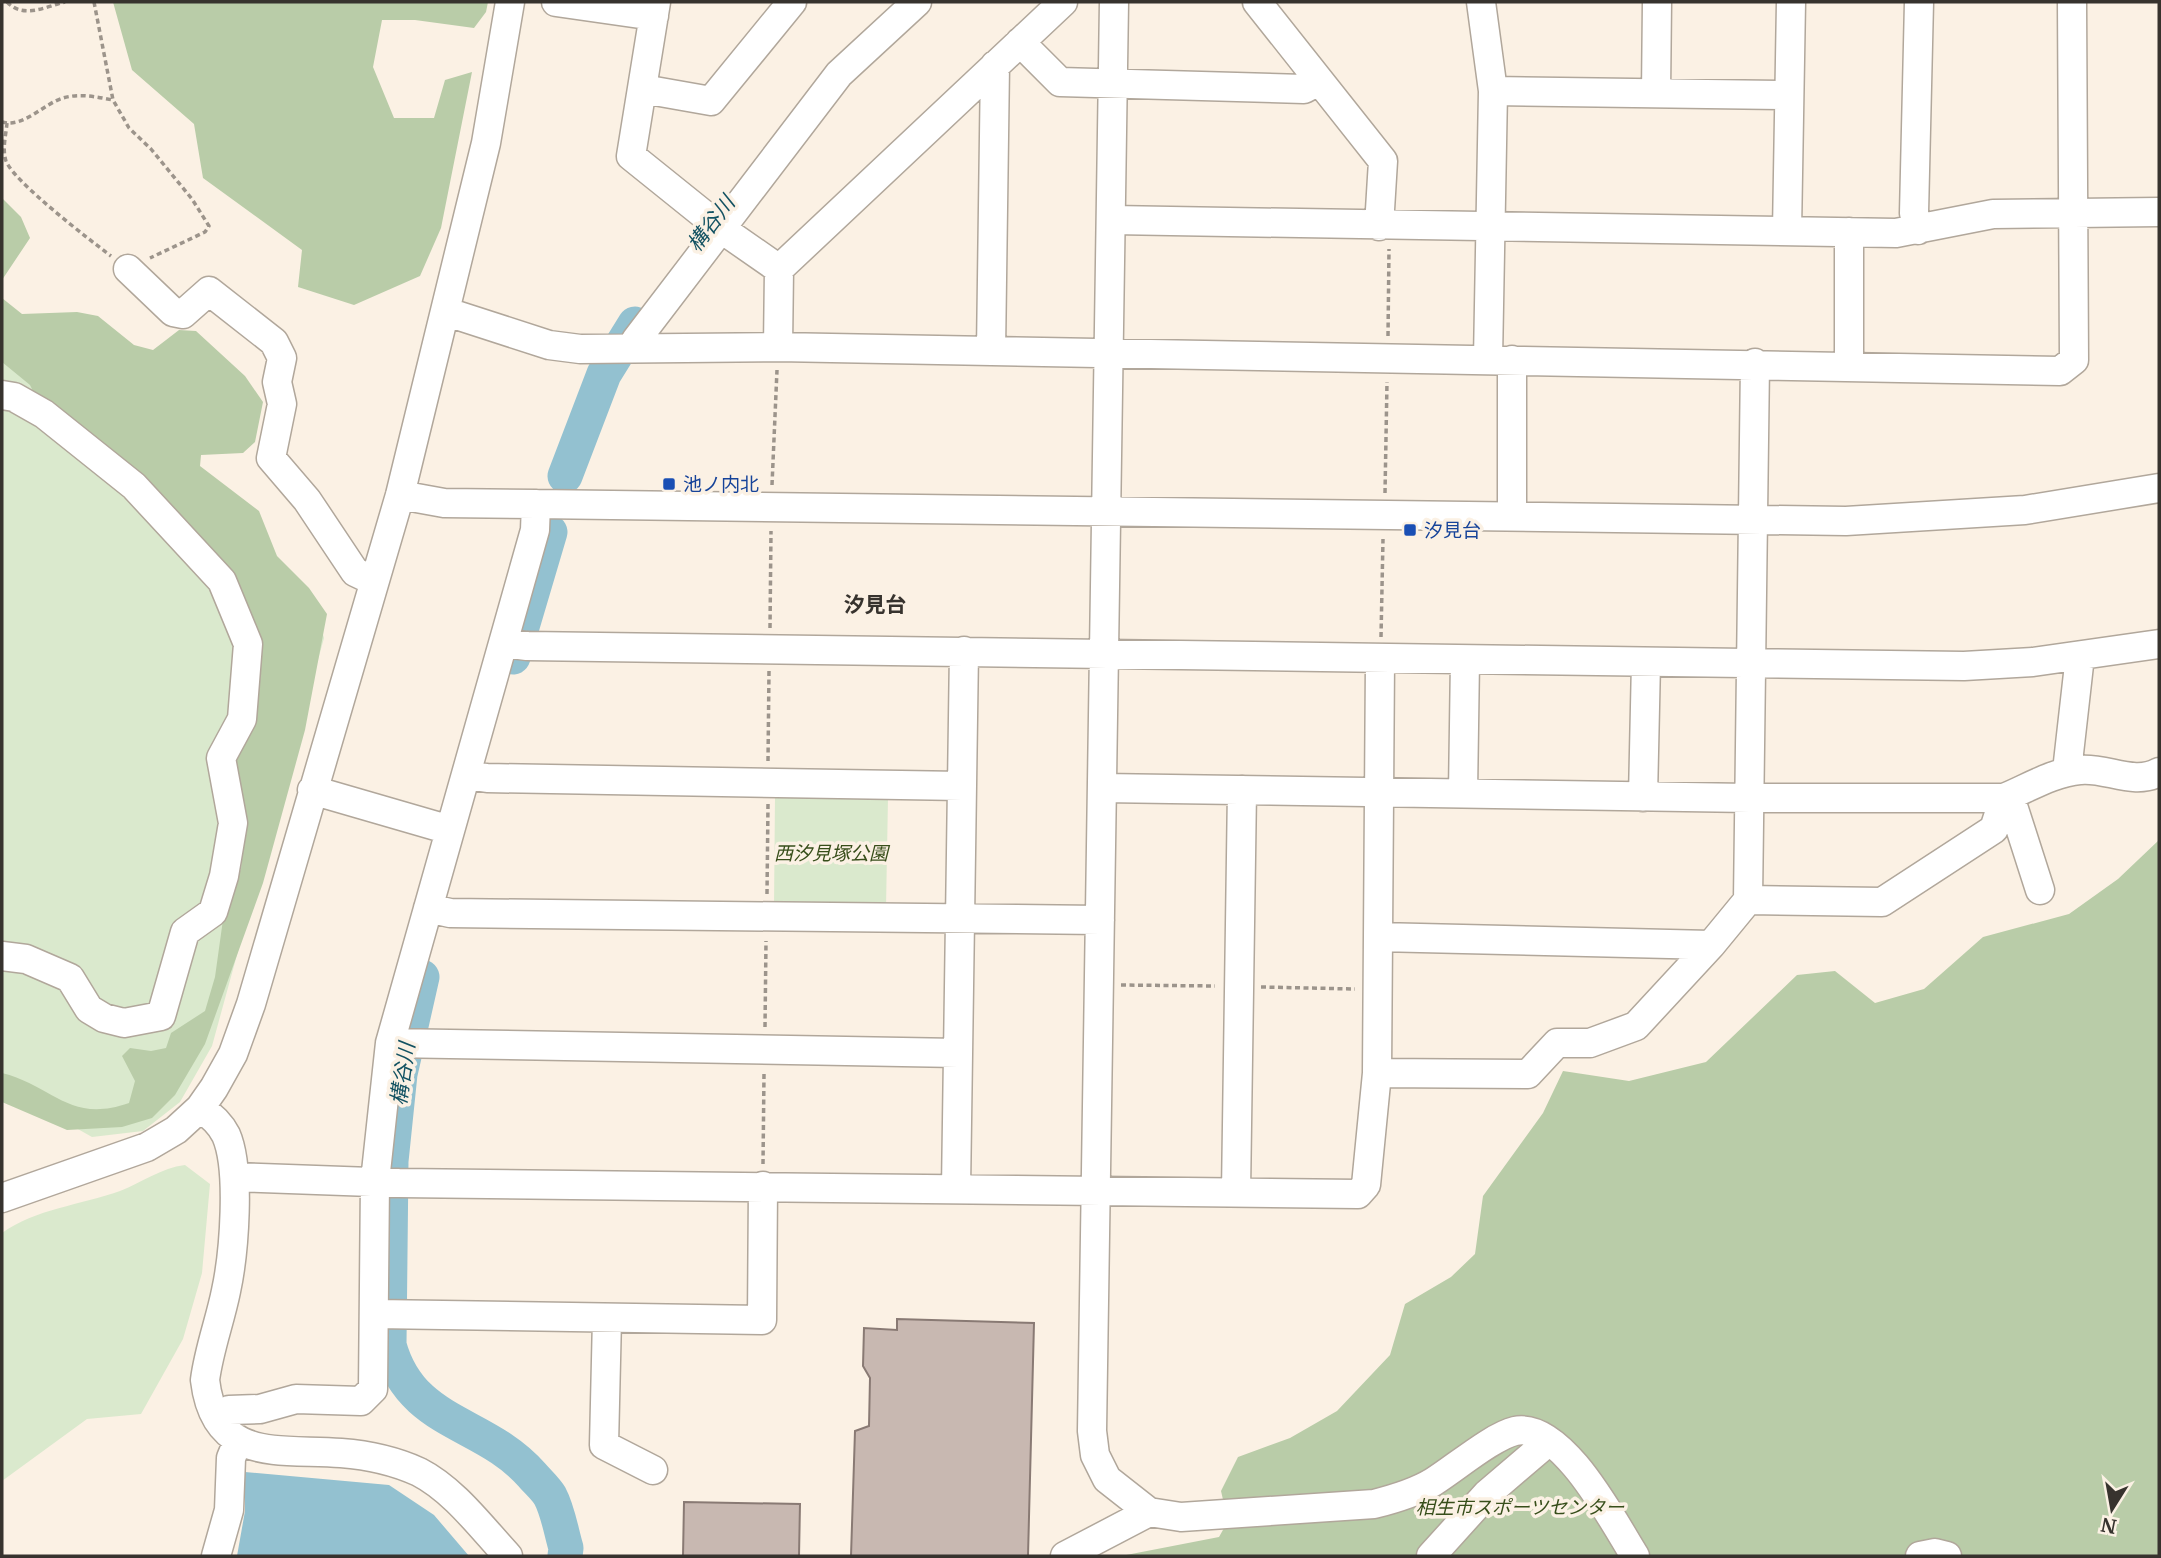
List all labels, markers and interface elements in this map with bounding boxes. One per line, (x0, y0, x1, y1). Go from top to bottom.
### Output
water label: 構谷川 (681, 189, 742, 257)
place label: 池ノ内北 (683, 472, 759, 496)
marker: 池ノ内北 (661, 476, 677, 492)
place label: 汐見台 (1424, 518, 1481, 542)
marker: 汐見台 (1402, 522, 1418, 538)
district label: 汐見台 (844, 591, 907, 618)
park label: 西汐見塚公園 (774, 841, 891, 865)
water label: 構谷川 (385, 1039, 421, 1107)
north arrow (2077, 1474, 2147, 1544)
park label: 相生市スポーツセンター (1416, 1495, 1625, 1519)
text: N (2099, 1512, 2118, 1539)

